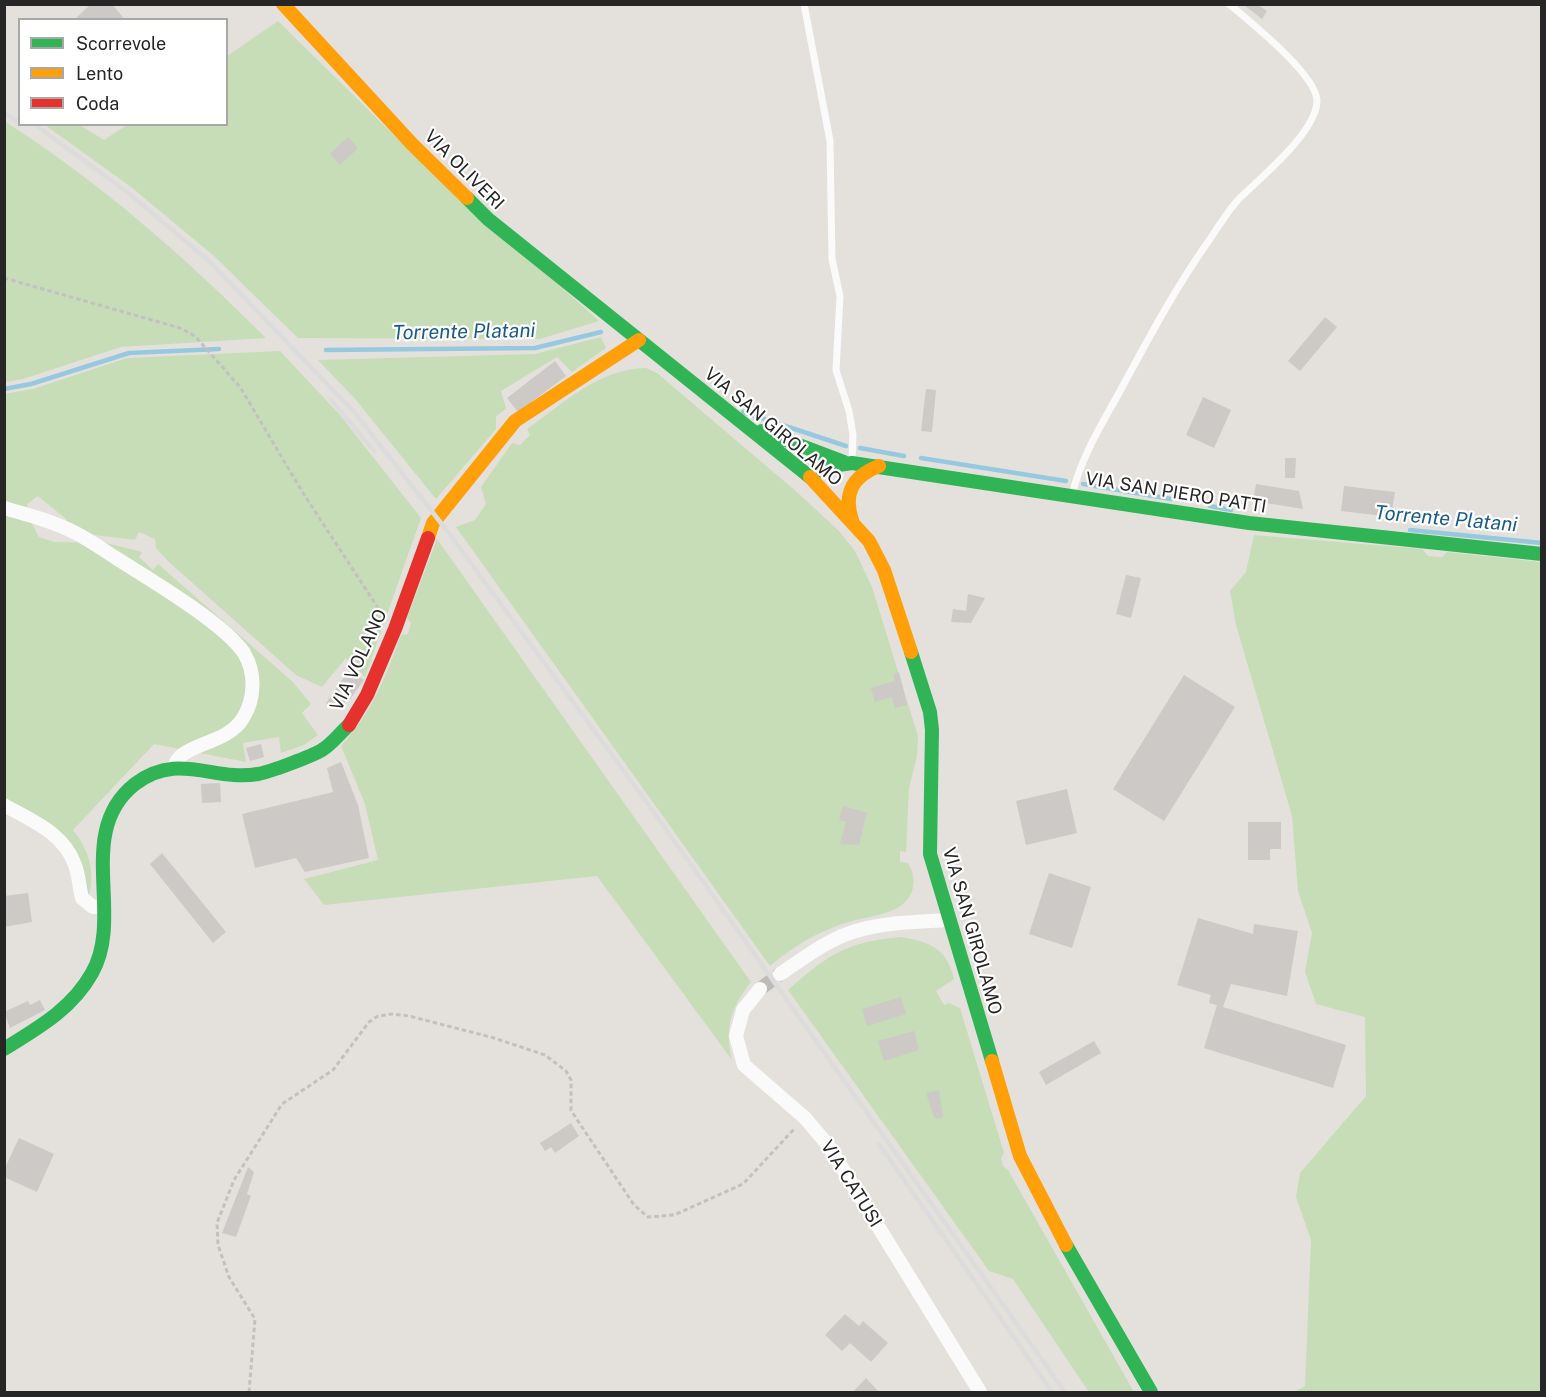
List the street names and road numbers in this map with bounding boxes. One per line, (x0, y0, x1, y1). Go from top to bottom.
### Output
street label: VIA OLIVERI (420, 126, 508, 214)
street label: VIA SAN GIROLAMO (700, 363, 846, 491)
street label: VIA SAN PIERO PATTI (1084, 468, 1268, 518)
street label: VIA VOLANO (326, 606, 392, 714)
street label: VIA SAN GIROLAMO (938, 845, 1006, 1017)
street label: VIA CATUSI (816, 1137, 886, 1231)

